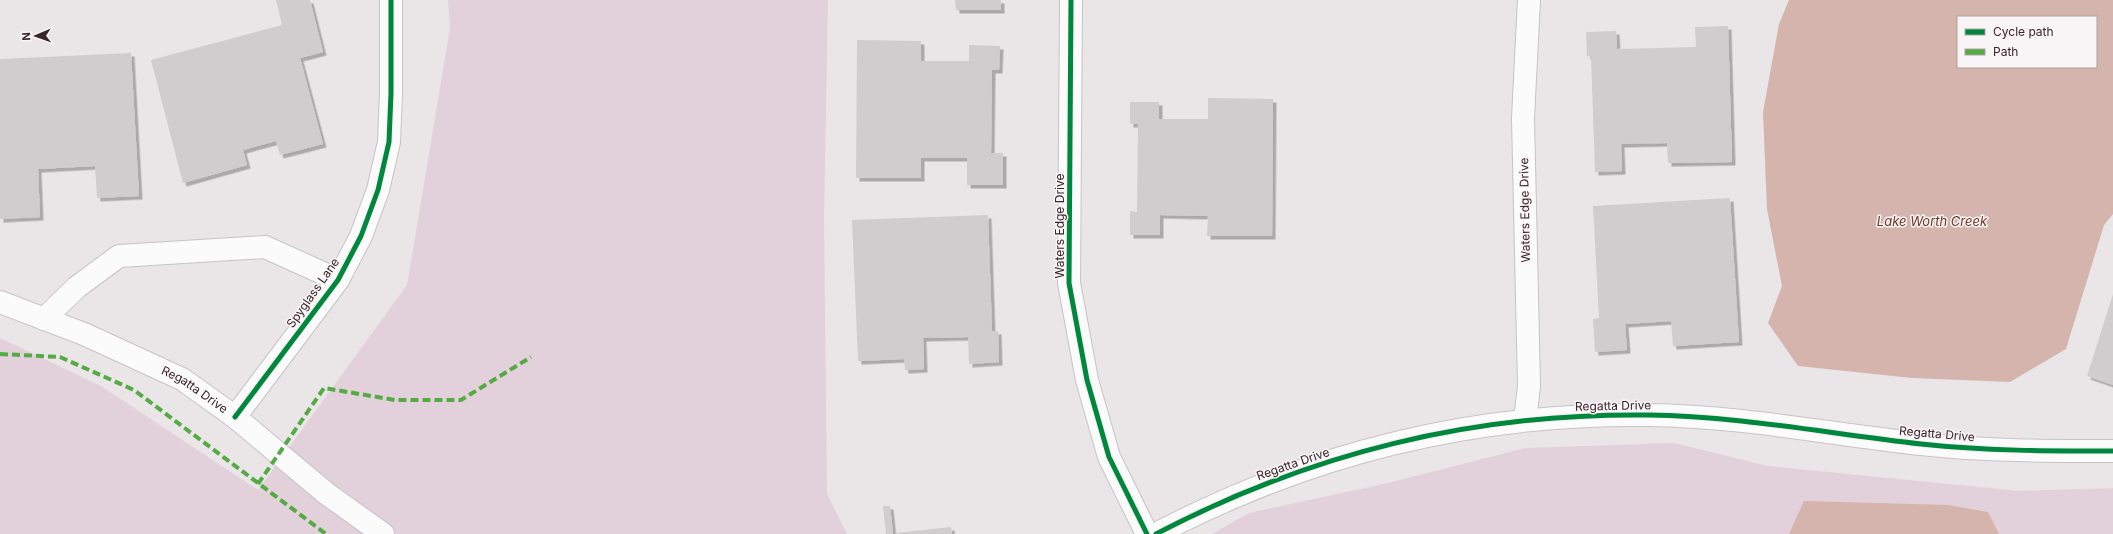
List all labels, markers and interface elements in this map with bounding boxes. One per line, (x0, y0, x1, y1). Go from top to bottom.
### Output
north arrow (16, 16, 56, 56)
legend (1957, 16, 2097, 68)
text: Cycle path (1993, 24, 2054, 39)
text: N (19, 32, 33, 41)
text: Path (1993, 44, 2018, 59)
street label: Waters Edge Drive (1516, 157, 1533, 263)
street label: Waters Edge Drive (1052, 173, 1067, 279)
water label: Lake Worth Creek (1877, 213, 1988, 229)
street label: Spyglass Lane (283, 255, 342, 331)
street label: Regatta Drive (159, 363, 231, 416)
street label: Regatta Drive (1575, 397, 1651, 414)
street label: Regatta Drive (1898, 423, 1976, 444)
street label: Regatta Drive (1254, 444, 1331, 483)

